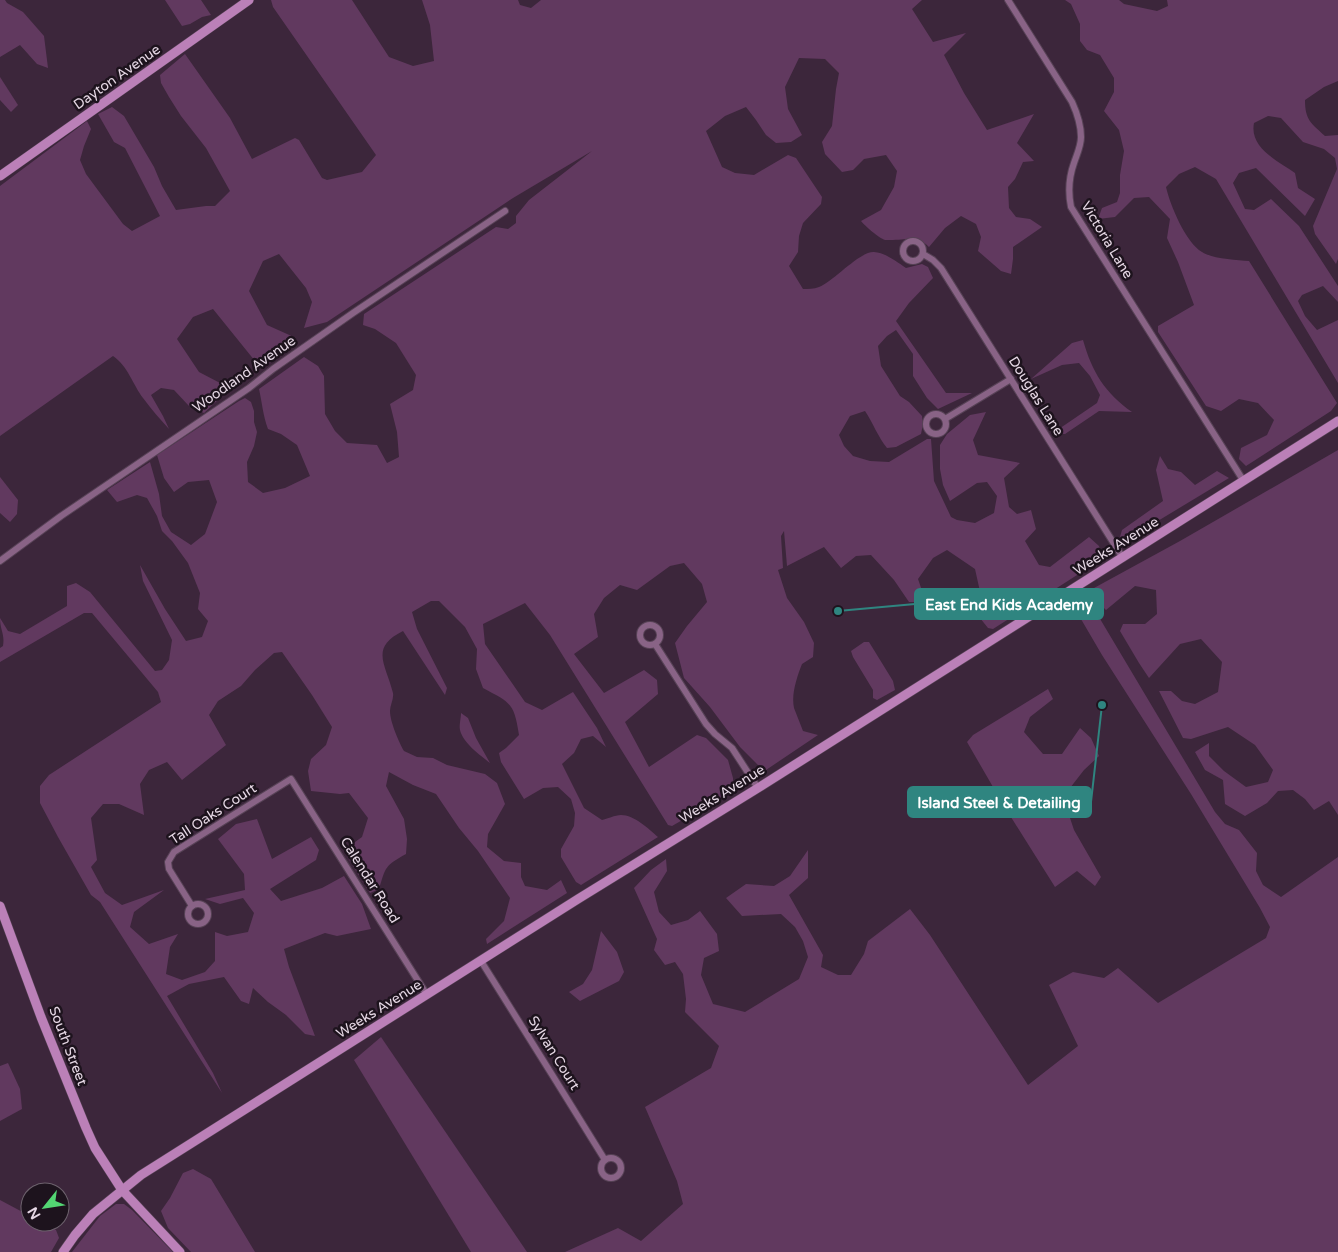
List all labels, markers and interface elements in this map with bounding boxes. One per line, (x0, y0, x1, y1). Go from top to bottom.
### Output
street label: Dayton Avenue (70, 41, 164, 113)
street label: Victoria Lane (1077, 198, 1137, 282)
street label: Woodland Avenue (189, 332, 299, 416)
street label: Douglas Lane (1005, 353, 1067, 439)
street label: Weeks Avenue (1070, 513, 1162, 579)
callout: East End Kids Academy (915, 589, 1103, 619)
text: East End Kids Academy (925, 596, 1093, 615)
street label: Weeks Avenue (676, 761, 768, 827)
street label: Tall Oaks Court (166, 779, 260, 848)
callout: Island Steel & Detailing (908, 787, 1091, 817)
text: Island Steel & Detailing (917, 794, 1081, 813)
street label: Calendar Road (337, 834, 403, 926)
street label: Weeks Avenue (333, 976, 425, 1042)
street label: South Street (45, 1004, 91, 1088)
street label: Sylvan Court (525, 1013, 584, 1094)
north arrow (20, 1182, 70, 1232)
text: N (24, 1204, 44, 1222)

